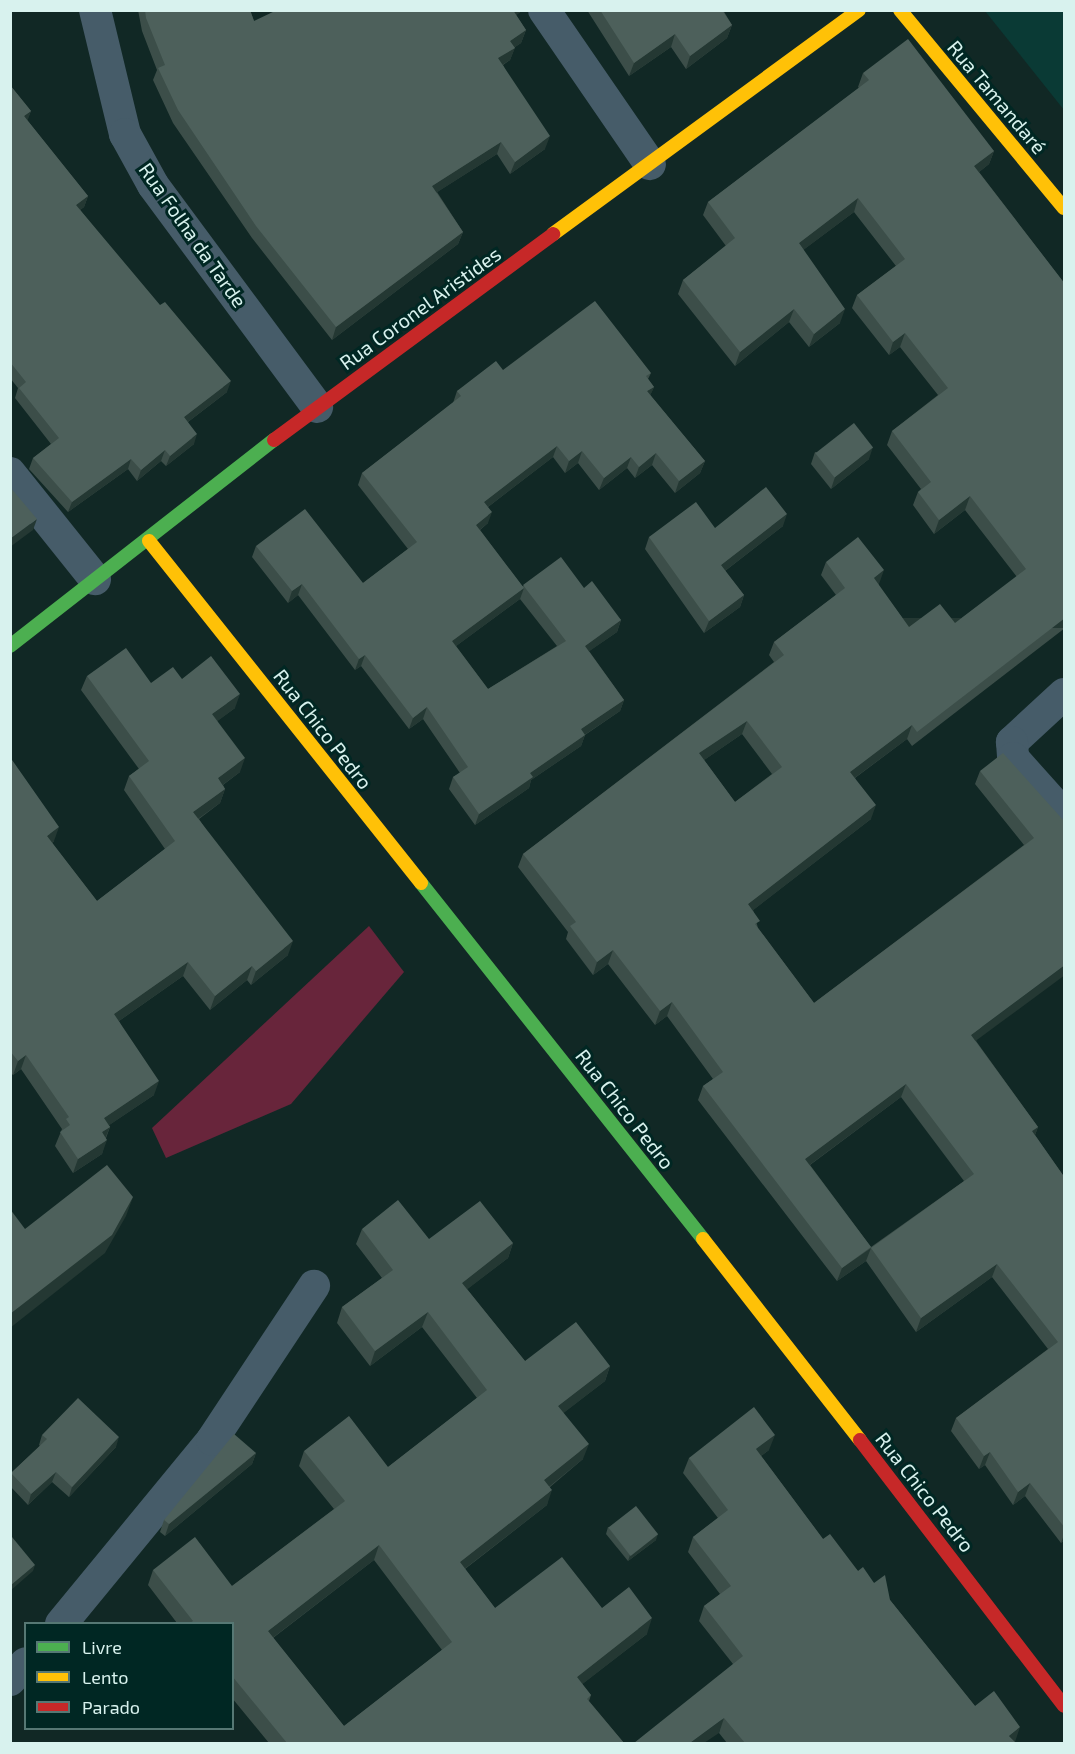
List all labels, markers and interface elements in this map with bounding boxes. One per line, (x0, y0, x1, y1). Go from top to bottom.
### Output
street label: Rua Tamandaré (942, 35, 1052, 159)
street label: Rua Folha da Tarde (134, 158, 252, 312)
street label: Rua Coronel Aristides (334, 241, 506, 375)
street label: Rua Chico Pedro (269, 664, 377, 794)
street label: Rua Chico Pedro (571, 1044, 679, 1174)
street label: Rua Chico Pedro (871, 1427, 979, 1557)
legend (24, 1622, 234, 1730)
text: Livre (82, 1636, 122, 1658)
text: Lento (82, 1666, 128, 1688)
text: Parado (82, 1696, 140, 1718)

